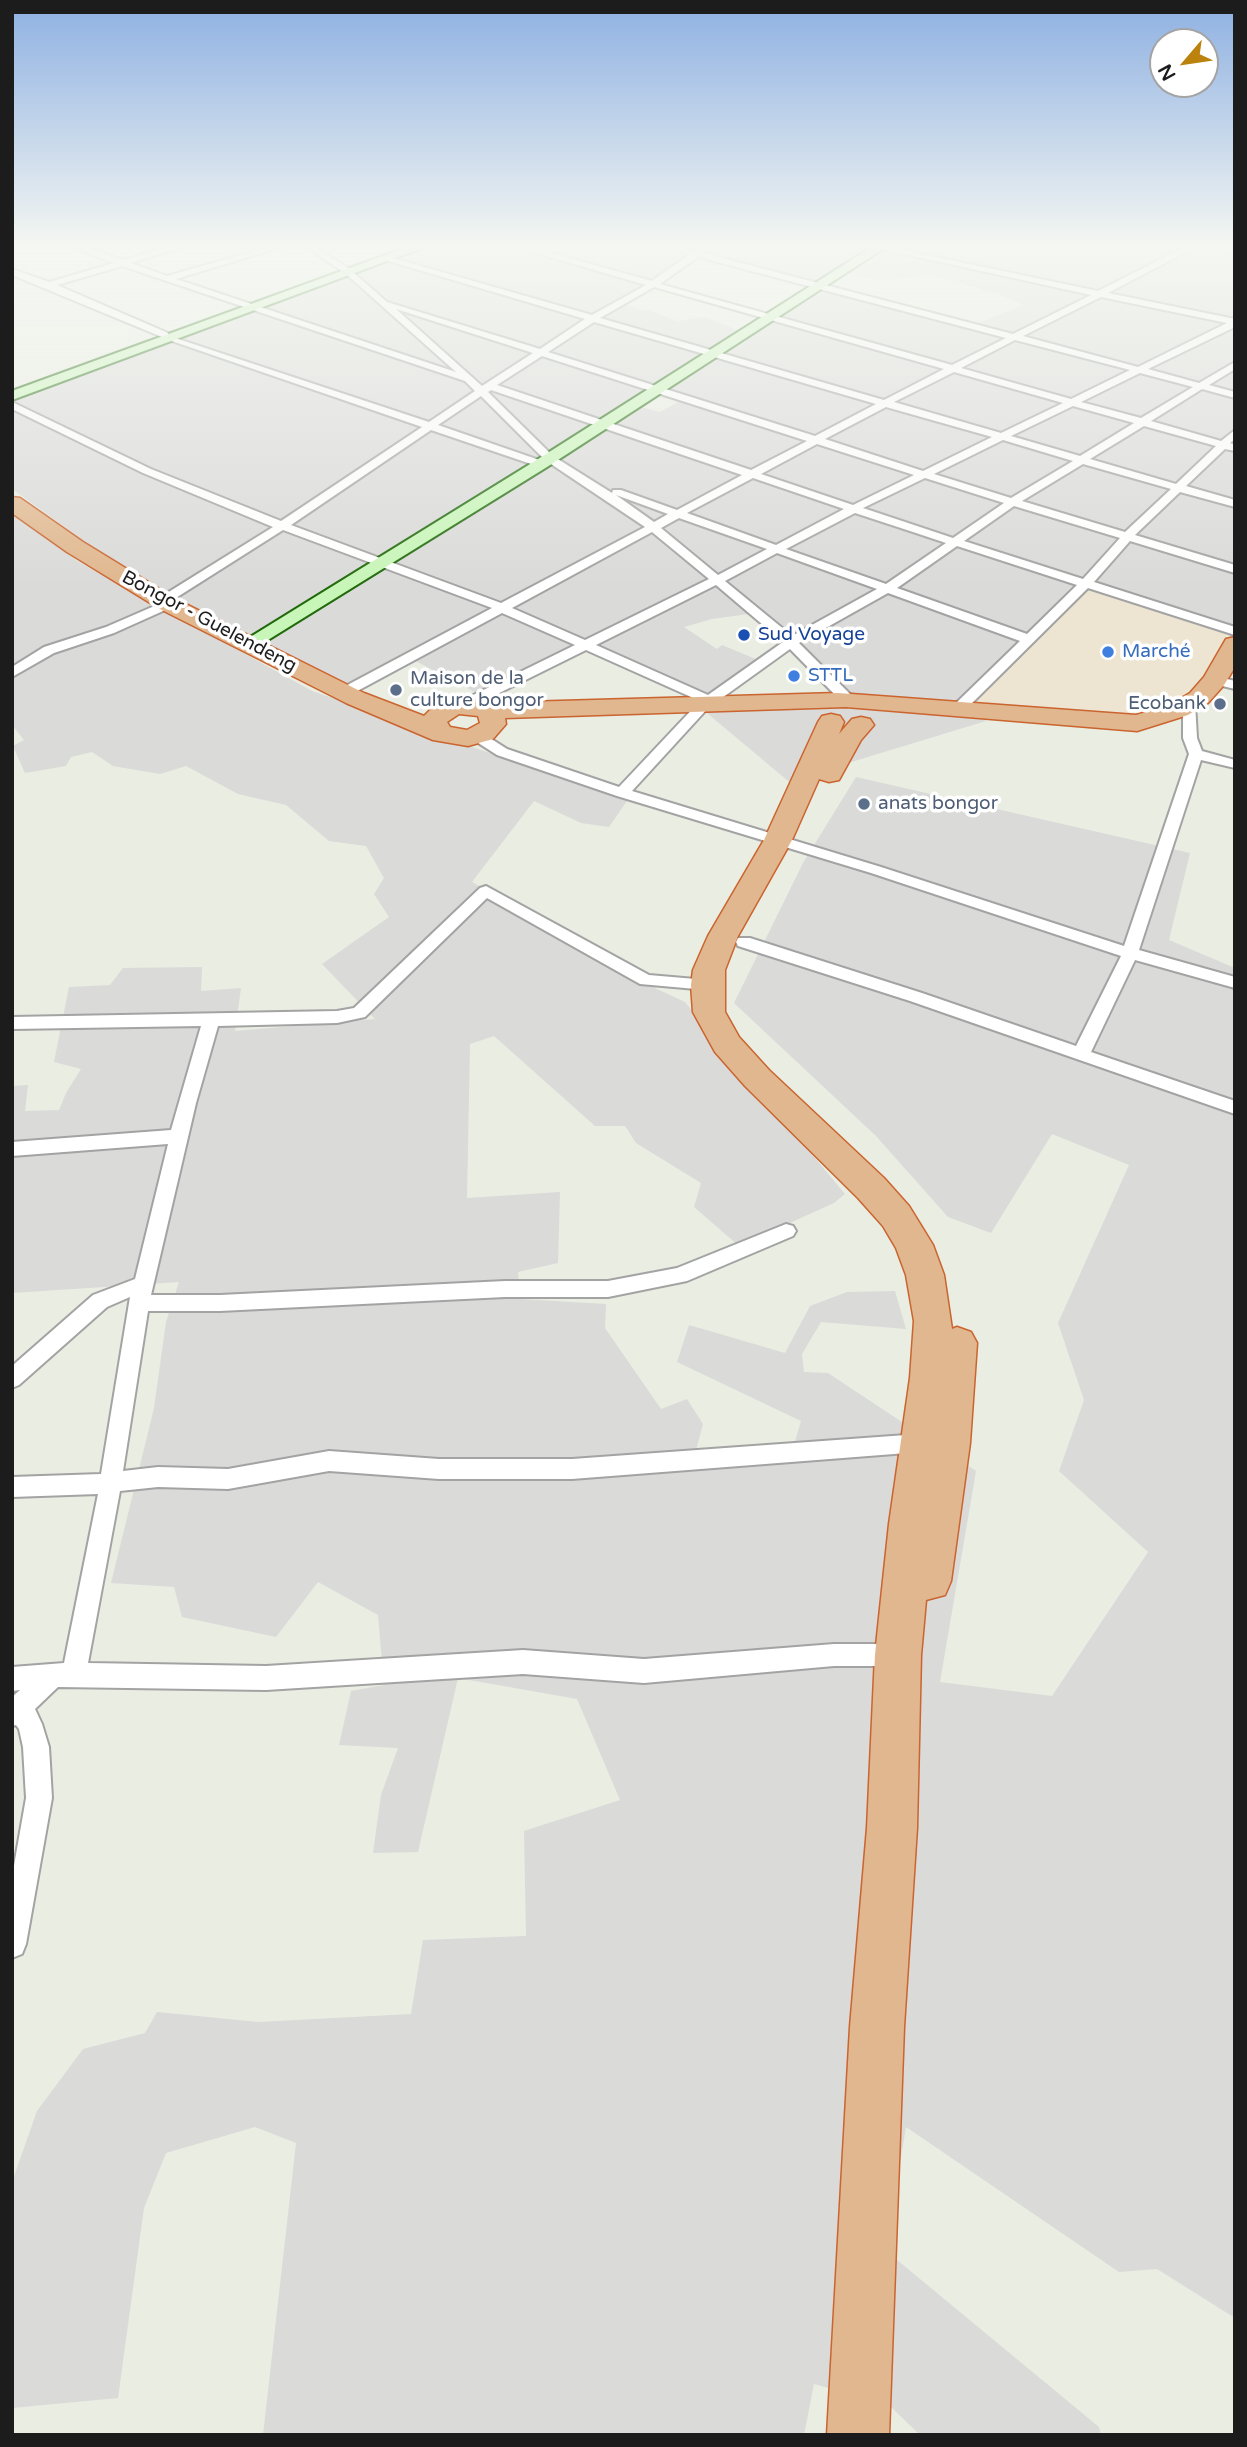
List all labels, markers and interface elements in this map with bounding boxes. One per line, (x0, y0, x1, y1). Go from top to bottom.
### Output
north arrow (1149, 28, 1219, 98)
text: N (1154, 60, 1181, 84)
street label: Bongor - Guelendeng (118, 566, 300, 678)
place label: Sud Voyage (758, 624, 865, 646)
marker: Sud Voyage (736, 627, 752, 643)
place label: Marché (1122, 641, 1190, 663)
marker: Marché (1100, 644, 1116, 660)
place label: STTL (808, 665, 853, 687)
place label: Maison de la culture bongor (410, 668, 544, 712)
marker: STTL (786, 668, 802, 684)
marker: Maison de la culture bongor (388, 682, 404, 698)
place label: Ecobank (1128, 693, 1206, 715)
marker: Ecobank (1212, 696, 1228, 712)
place label: anats bongor (878, 793, 998, 815)
marker: anats bongor (856, 796, 872, 812)

